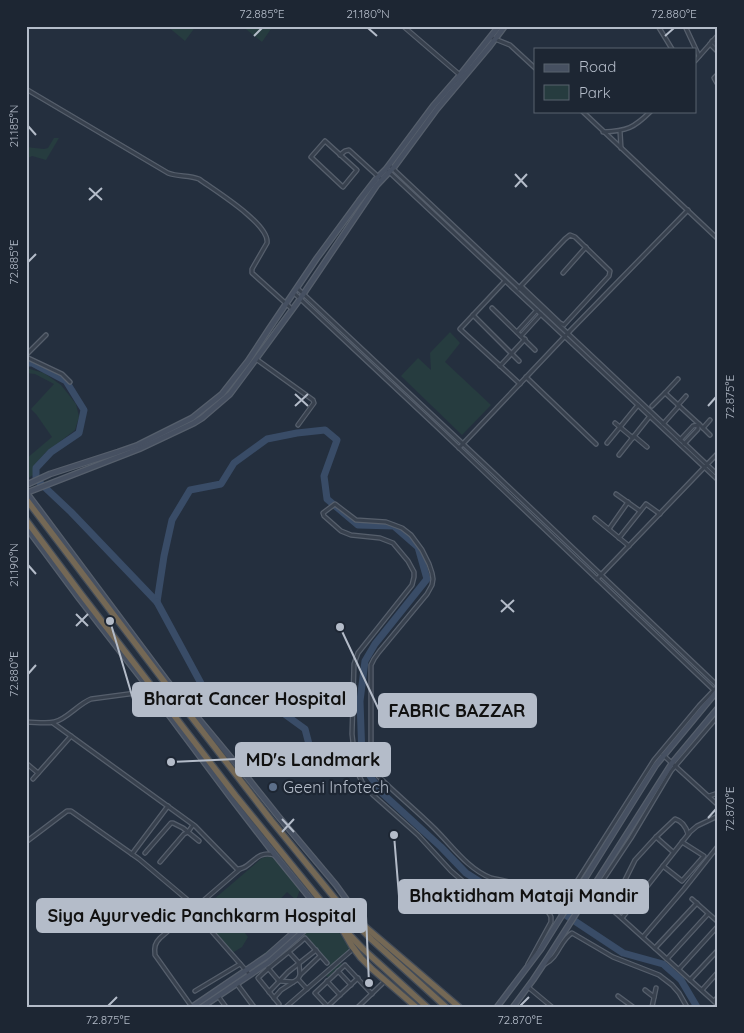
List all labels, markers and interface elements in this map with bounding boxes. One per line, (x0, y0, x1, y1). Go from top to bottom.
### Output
text: 72.885°E (239, 6, 285, 21)
text: 21.180°N (346, 6, 390, 21)
text: 72.880°E (651, 6, 697, 21)
legend (534, 48, 696, 112)
text: Road (579, 57, 616, 76)
text: Park (579, 83, 611, 102)
text: 21.185°N (6, 105, 21, 147)
text: 72.885°E (6, 239, 21, 285)
text: 72.875°E (722, 375, 737, 419)
text: 21.190°N (6, 543, 21, 587)
text: 72.880°E (6, 651, 21, 697)
callout: Bharat Cancer Hospital (133, 683, 356, 716)
text: Bharat Cancer Hospital (144, 687, 346, 710)
callout: FABRIC BAZZAR (379, 694, 536, 727)
text: FABRIC BAZZAR (389, 699, 525, 722)
callout: MD's Landmark (236, 743, 390, 776)
text: MD's Landmark (246, 748, 380, 771)
place label: Geeni Infotech (283, 777, 389, 797)
marker: Geeni Infotech (267, 781, 279, 793)
text: 72.870°E (722, 786, 737, 832)
callout: Bhaktidham Mataji Mandir (399, 880, 648, 913)
text: Bhaktidham Mataji Mandir (409, 884, 639, 907)
callout: Siya Ayurvedic Panchkarm Hospital (37, 899, 366, 932)
text: Siya Ayurvedic Panchkarm Hospital (48, 904, 356, 927)
text: 72.875°E (86, 1012, 130, 1027)
text: 72.870°E (497, 1012, 543, 1027)

